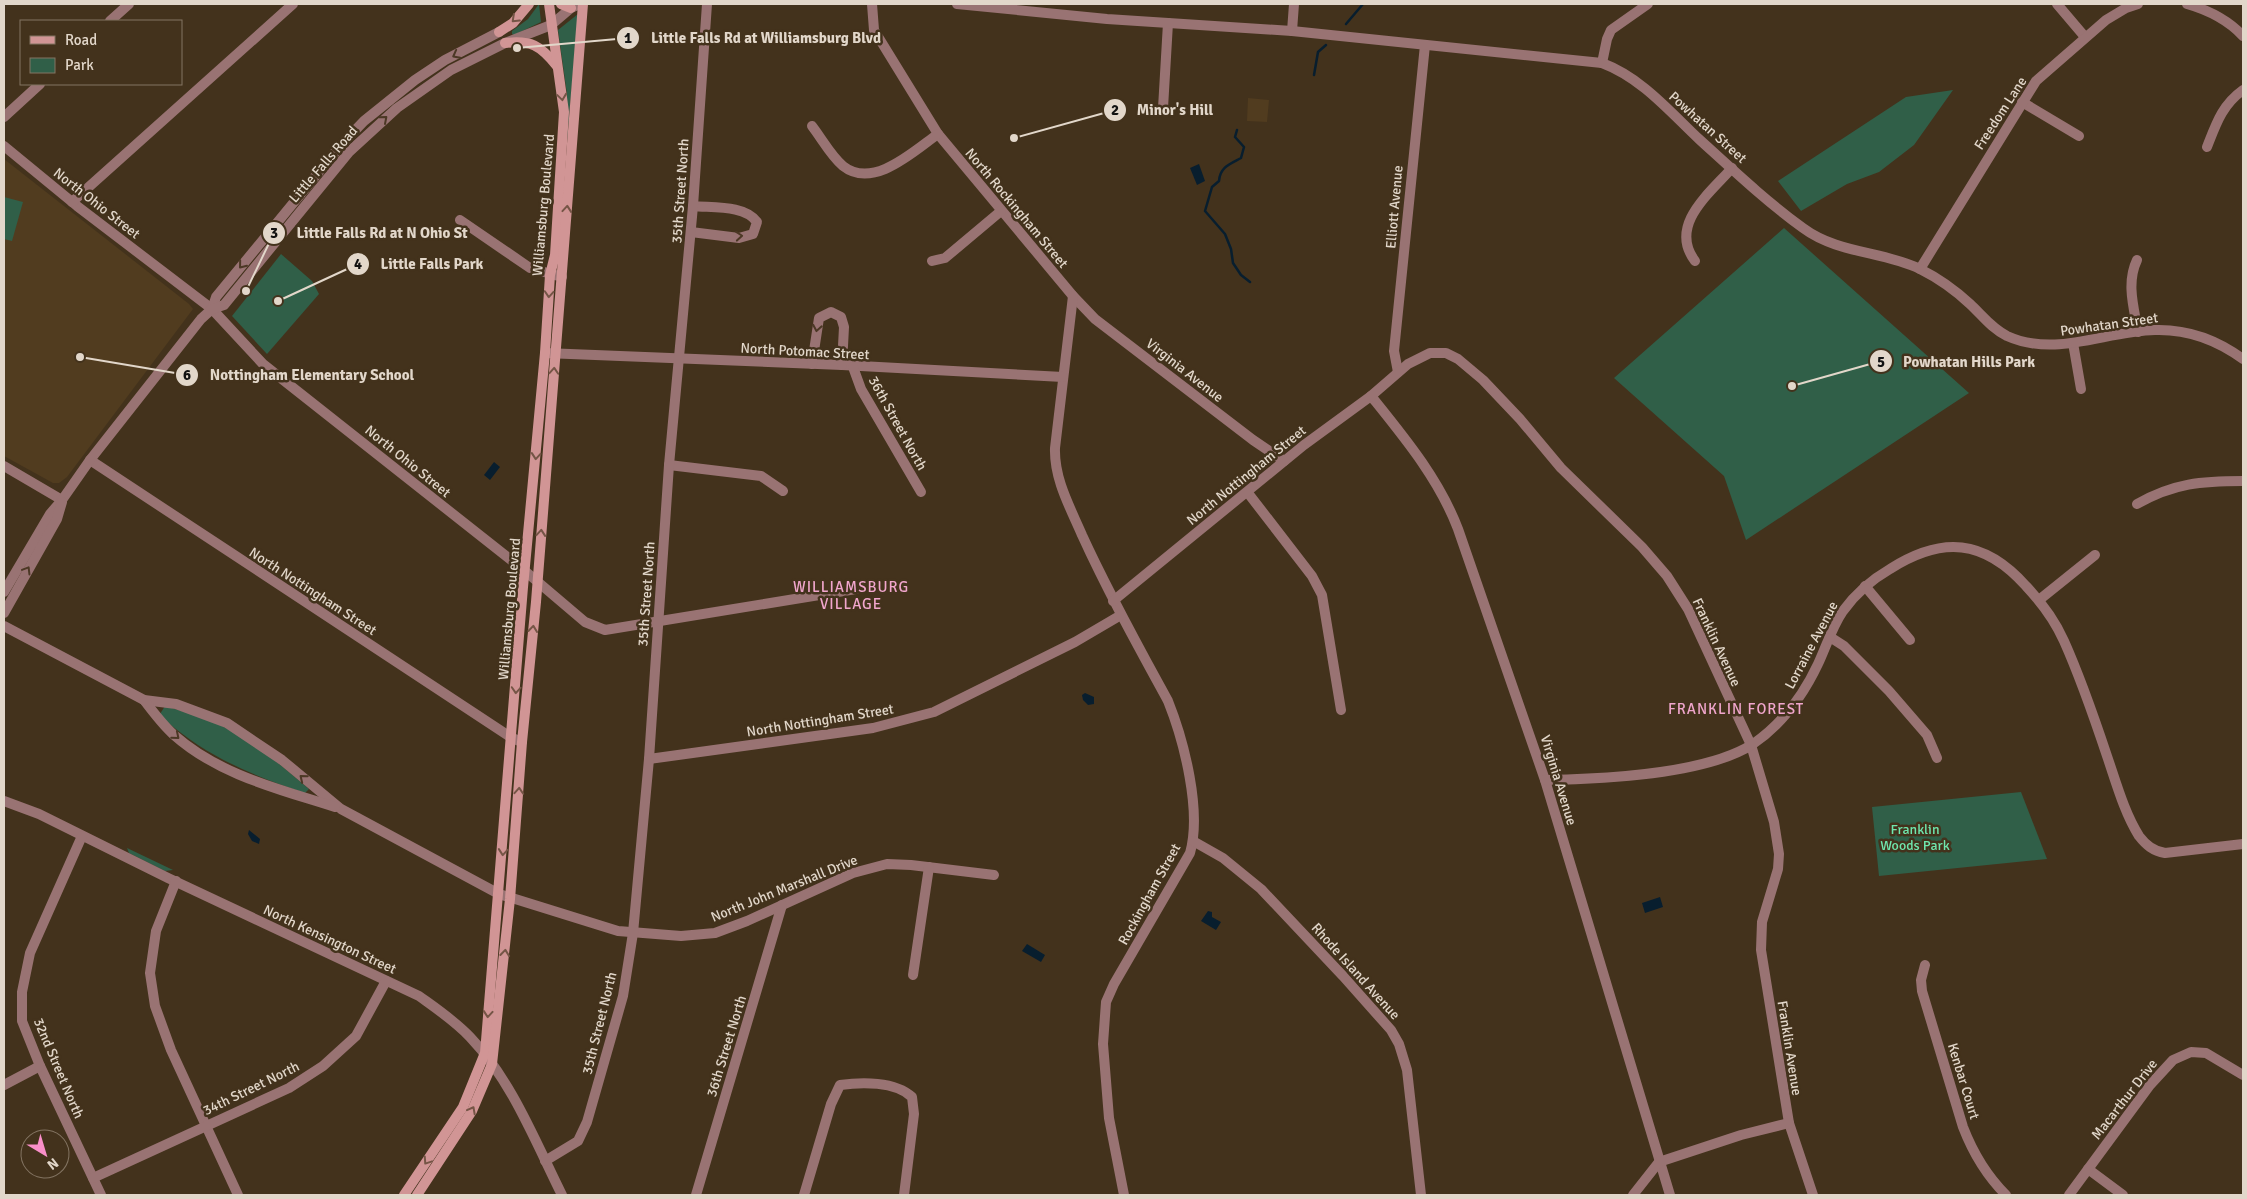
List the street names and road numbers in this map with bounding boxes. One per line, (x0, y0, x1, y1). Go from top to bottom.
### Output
street label: Freedom Lane (1970, 74, 2030, 153)
street label: Powhatan Street (1665, 88, 1750, 167)
street label: Little Falls Road (286, 123, 361, 206)
street label: Williamsburg Boulevard (529, 133, 558, 277)
street label: 35th Street North (668, 138, 693, 244)
street label: North Rockingham Street (962, 145, 1072, 272)
street label: North Ohio Street (50, 164, 143, 243)
street label: Elliott Avenue (1382, 165, 1407, 249)
street label: Powhatan Street (2059, 309, 2159, 340)
street label: Virginia Avenue (1143, 335, 1227, 406)
street label: North Potomac Street (740, 340, 870, 363)
street label: 36th Street North (865, 373, 930, 473)
street label: North Ohio Street (361, 422, 454, 501)
street label: North Nottingham Street (1183, 422, 1310, 529)
street label: Williamsburg Boulevard (495, 537, 524, 681)
street label: 35th Street North (634, 541, 659, 647)
street label: North Nottingham Street (246, 544, 380, 639)
street label: Franklin Avenue (1689, 595, 1745, 689)
street label: Lorraine Avenue (1781, 598, 1842, 692)
street label: North Nottingham Street (745, 700, 895, 741)
street label: Virginia Avenue (1537, 733, 1580, 827)
street label: Rockingham Street (1115, 840, 1184, 948)
street label: North John Marshall Drive (708, 851, 860, 926)
street label: North Kensington Street (261, 901, 399, 978)
street label: Rhode Island Avenue (1308, 919, 1404, 1023)
street label: 35th Street North (579, 970, 620, 1076)
street label: 36th Street North (703, 993, 750, 1099)
street label: Franklin Avenue (1774, 999, 1805, 1097)
street label: 32nd Street North (30, 1015, 87, 1121)
street label: Kenbar Court (1944, 1041, 1983, 1122)
street label: Macarthur Drive (2088, 1056, 2161, 1143)
street label: 34th Street North (200, 1058, 302, 1119)

